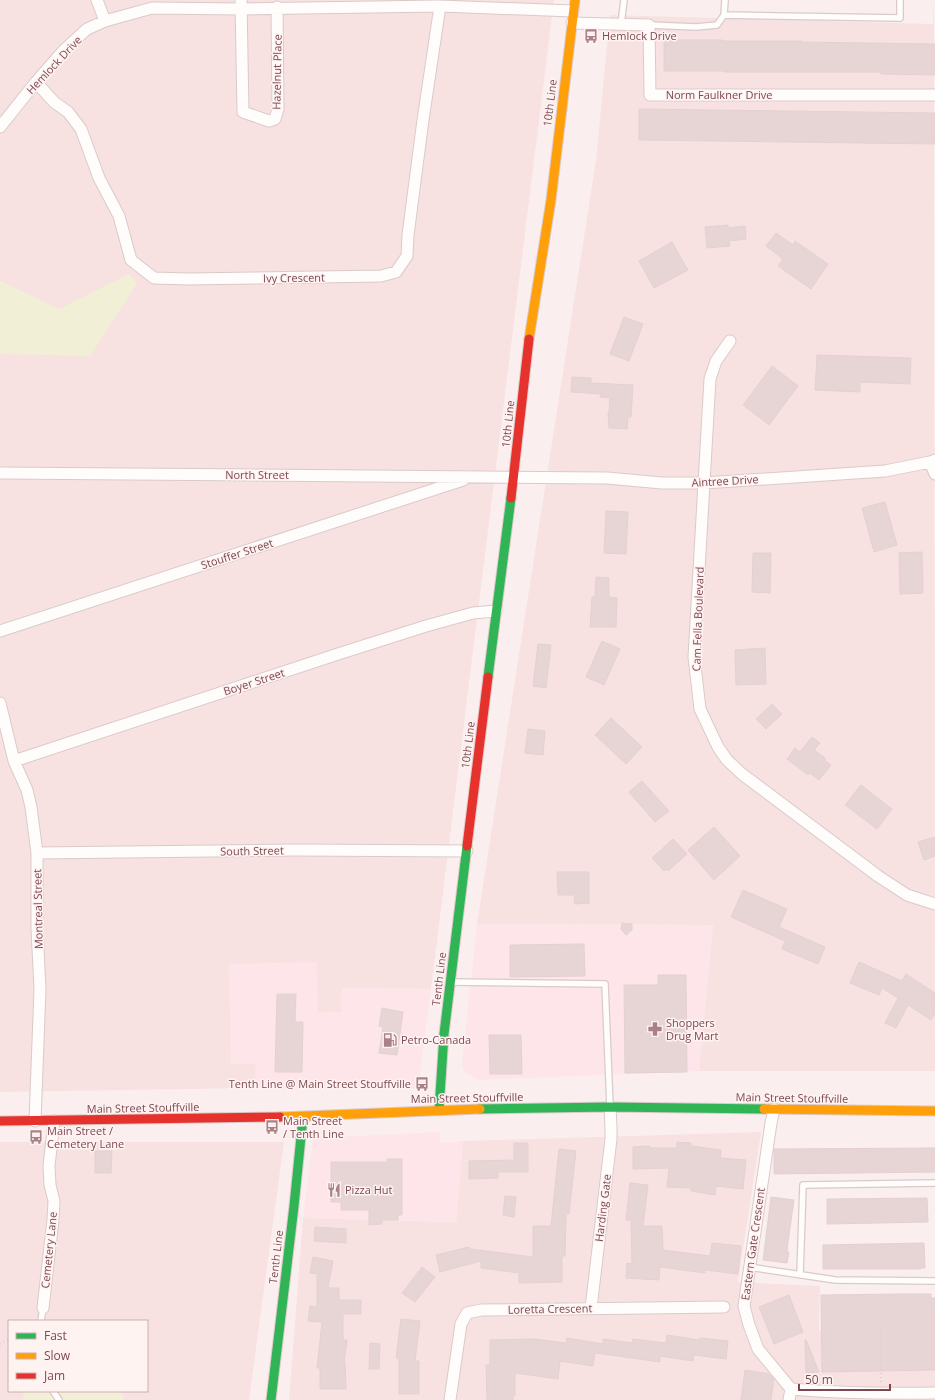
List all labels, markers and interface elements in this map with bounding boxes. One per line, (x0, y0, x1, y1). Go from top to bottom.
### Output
bus stop icon: Hemlock Drive (583, 28, 599, 44)
place label: Hemlock Drive (602, 28, 677, 43)
street label: Hemlock Drive (23, 32, 85, 97)
street label: Hazelnut Place (268, 34, 285, 110)
street label: 10th Line (539, 78, 560, 127)
street label: Norm Faulkner Drive (666, 87, 772, 102)
street label: Ivy Crescent (263, 269, 325, 286)
street label: 10th Line (498, 400, 517, 448)
street label: North Street (225, 467, 289, 482)
street label: Aintree Drive (691, 471, 759, 490)
street label: Stouffer Street (199, 535, 275, 572)
street label: Cam Fella Boulevard (688, 566, 707, 672)
street label: Boyer Street (221, 665, 286, 698)
street label: 10th Line (457, 720, 478, 769)
street label: South Street (220, 842, 284, 859)
street label: Montreal Street (29, 869, 46, 949)
street label: Tenth Line (428, 951, 449, 1007)
place label: Shoppers Drug Mart (666, 1015, 719, 1043)
pharmacy icon: Shoppers Drug Mart (647, 1021, 663, 1037)
fuel station icon: Petro-Canada (382, 1032, 398, 1048)
place label: Petro-Canada (401, 1032, 471, 1047)
place label: Tenth Line @ Main Street Stouffville (229, 1076, 411, 1091)
bus stop icon: Tenth Line @ Main Street Stouffville (414, 1076, 430, 1092)
street label: Main Street Stouffville (411, 1089, 523, 1106)
street label: Main Street Stouffville (736, 1089, 848, 1106)
street label: Main Street Stouffville (87, 1099, 199, 1116)
place label: Main Street / Tenth Line (283, 1113, 344, 1141)
bus stop icon: Main Street / Tenth Line (264, 1119, 280, 1135)
place label: Main Street / Cemetery Lane (47, 1123, 124, 1151)
bus stop icon: Main Street / Cemetery Lane (28, 1129, 44, 1145)
street label: Harding Gate (591, 1173, 614, 1243)
restaurant icon: Pizza Hut (326, 1182, 342, 1198)
place label: Pizza Hut (345, 1182, 393, 1197)
street label: Eastern Gate Crescent (737, 1187, 768, 1301)
street label: Cemetery Lane (37, 1211, 60, 1289)
street label: Tenth Line (265, 1229, 286, 1285)
street label: Loretta Crescent (507, 1300, 593, 1317)
legend (8, 1320, 148, 1392)
text: Fast (44, 1327, 67, 1344)
text: Slow (44, 1347, 71, 1364)
scale bar (799, 1366, 890, 1392)
text: Jam (43, 1367, 65, 1384)
text: 50 m (805, 1371, 833, 1388)

